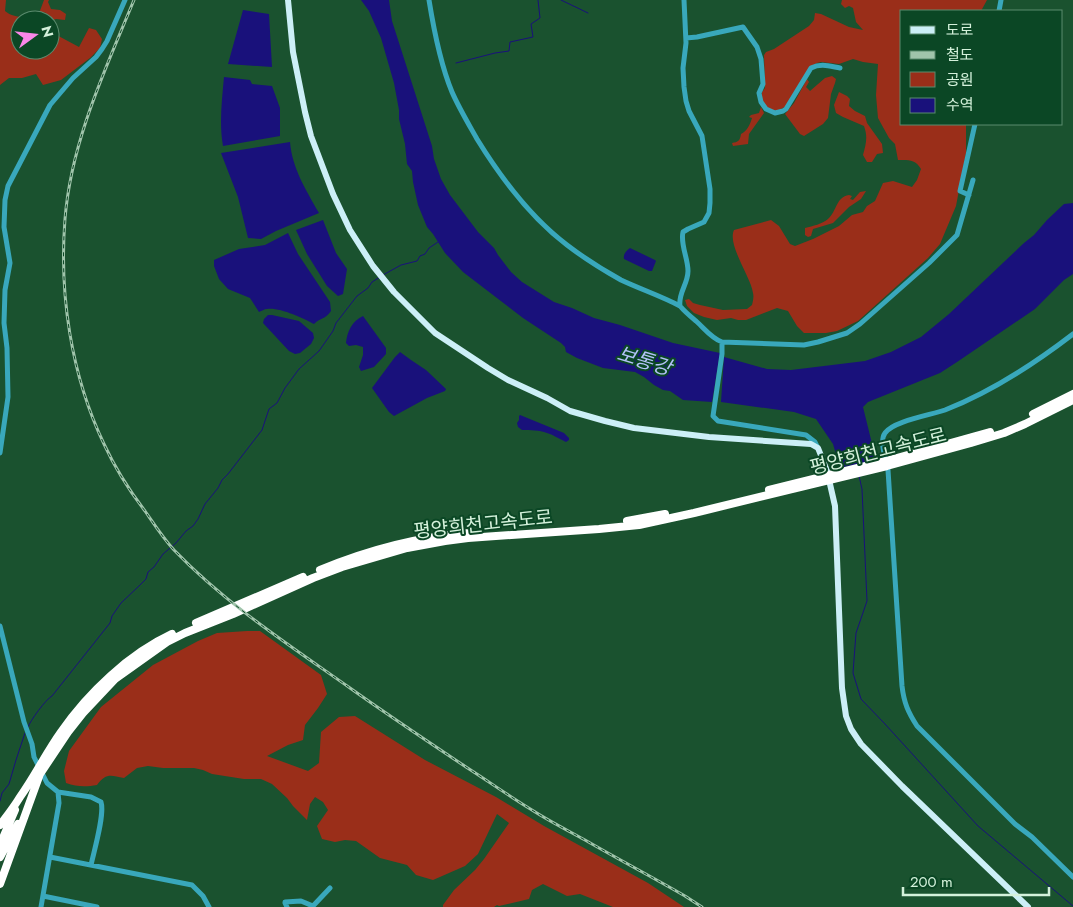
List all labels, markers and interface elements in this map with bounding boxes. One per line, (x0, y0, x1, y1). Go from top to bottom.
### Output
north arrow (10, 10, 60, 60)
legend (900, 10, 1063, 125)
text: 도로 (946, 19, 974, 41)
text: N (36, 24, 59, 40)
text: 철도 (946, 44, 974, 66)
text: 공원 (946, 69, 974, 91)
text: 수역 (946, 94, 974, 116)
water label: 보통강 (613, 339, 677, 384)
street label: 평양희천고속도로 (807, 421, 949, 481)
street label: 평양희천고속도로 (412, 503, 554, 545)
scale bar (903, 864, 1049, 896)
text: 200 m (910, 871, 953, 893)

